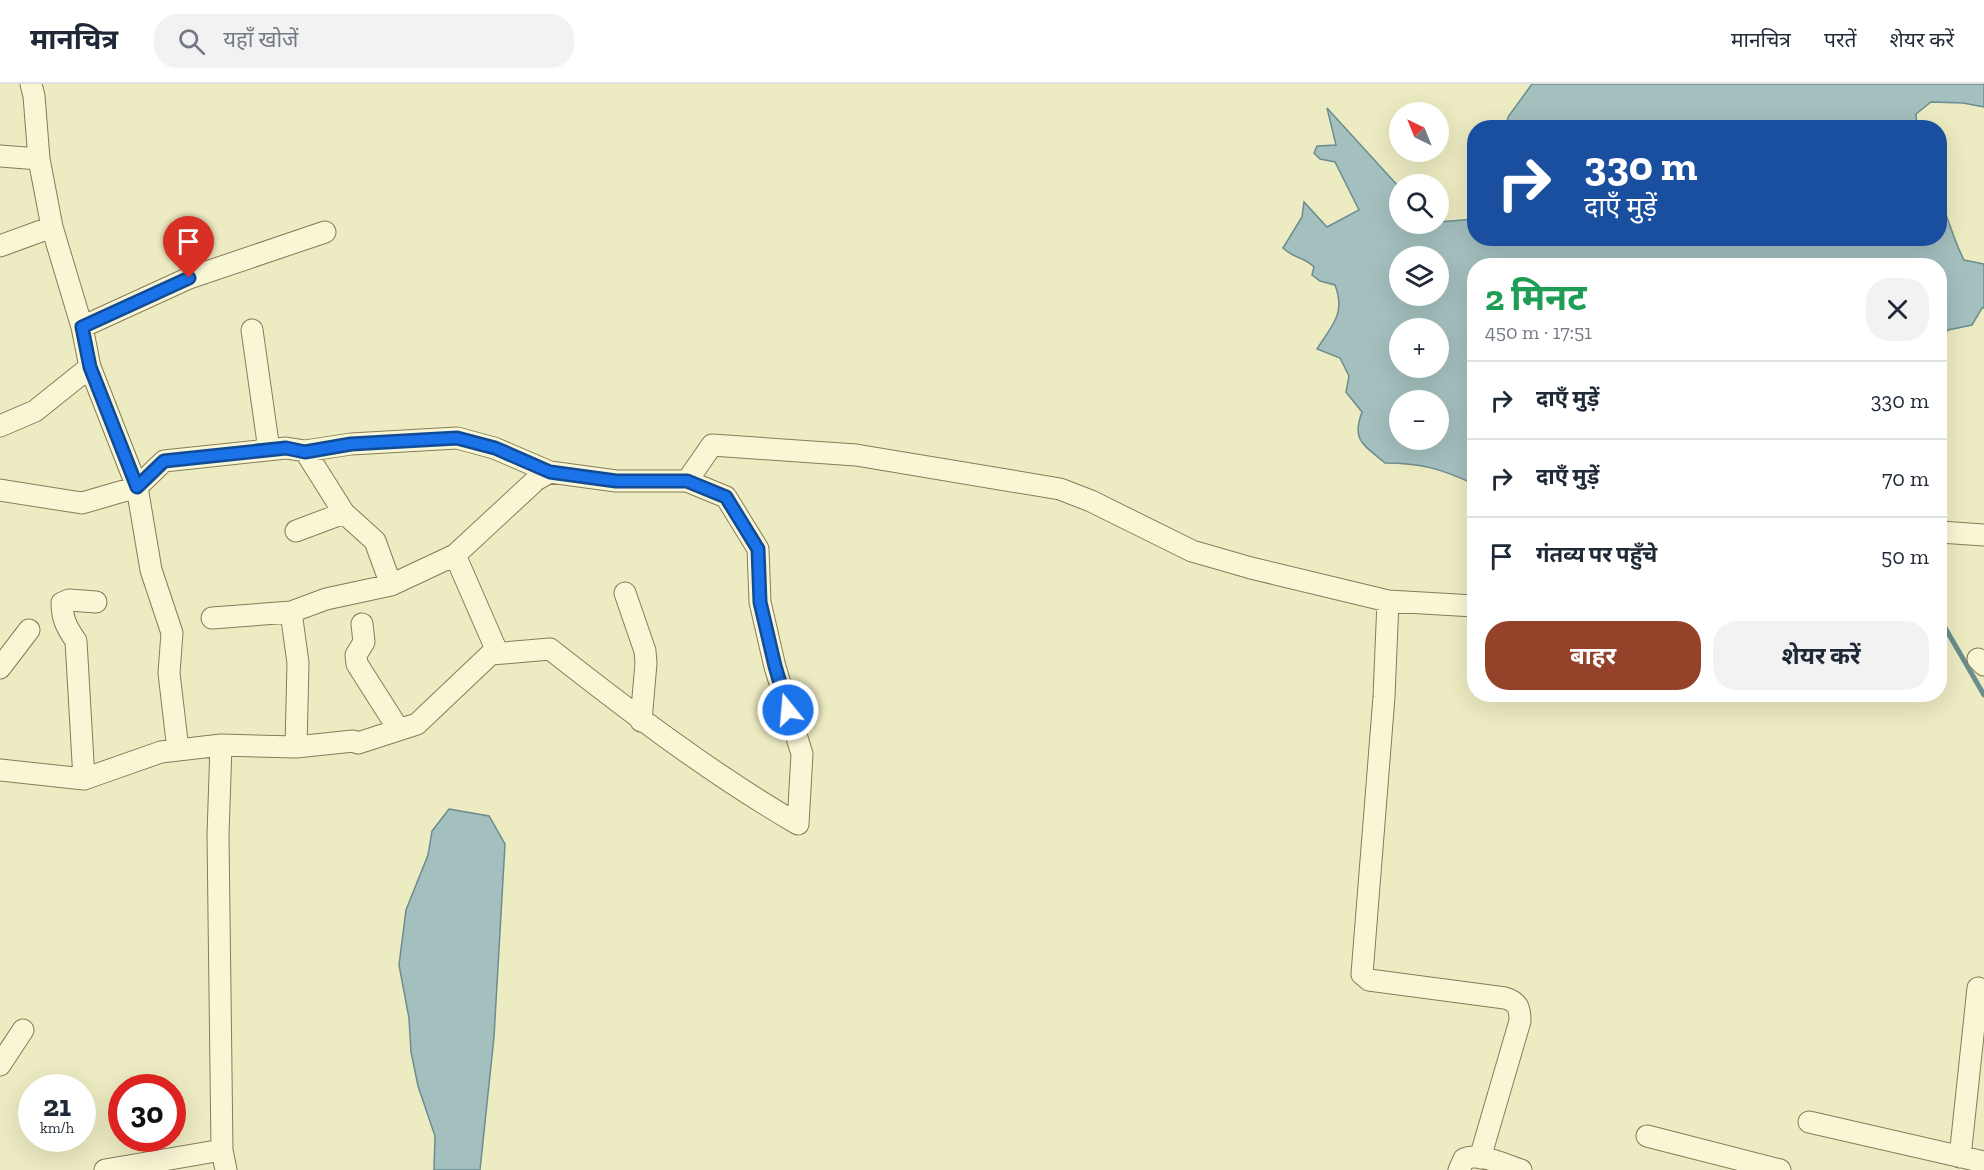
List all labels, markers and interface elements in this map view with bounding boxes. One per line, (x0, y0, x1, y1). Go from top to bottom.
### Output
search box (154, 14, 574, 68)
text: मानचित्र (30, 23, 118, 56)
icon: search (175, 25, 208, 58)
text: यहाँ खोजें (223, 26, 298, 53)
text: मानचित्र (1731, 27, 1791, 52)
text: परतें (1824, 27, 1856, 52)
text: शेयर करें (1889, 27, 1954, 52)
north arrow (1389, 102, 1449, 162)
map controls (1389, 102, 1449, 450)
text: 330 m (1584, 140, 1698, 191)
icon: right (1485, 144, 1563, 222)
button: search (1389, 174, 1449, 234)
text: दाएँ मुड़ें (1584, 191, 1657, 223)
pin (163, 216, 214, 278)
icon: arrive (172, 225, 205, 258)
button: layers (1389, 246, 1449, 306)
text: 2 मिनट (1485, 276, 1587, 319)
button: close (1866, 278, 1929, 341)
button: + (1389, 318, 1449, 378)
text: 450 m · 17:51 (1485, 320, 1592, 344)
icon: right (1485, 384, 1518, 417)
text: दाएँ मुड़ें (1536, 385, 1599, 412)
text: 330 m (1871, 387, 1929, 414)
button: − (1389, 390, 1449, 450)
icon: right (1485, 462, 1518, 495)
text: दाएँ मुड़ें (1536, 463, 1599, 490)
text: 70 m (1882, 465, 1929, 492)
icon: arrive (1485, 540, 1518, 573)
text: गंतव्य पर पहुँचे (1536, 541, 1657, 568)
text: 50 m (1881, 543, 1929, 570)
button: बाहर (1485, 621, 1701, 690)
button: शेयर करें (1713, 621, 1929, 690)
position arrow (756, 678, 820, 742)
speed limit sign: 30 (108, 1074, 186, 1152)
text: 21 (43, 1088, 71, 1124)
text: km/h (40, 1119, 74, 1137)

